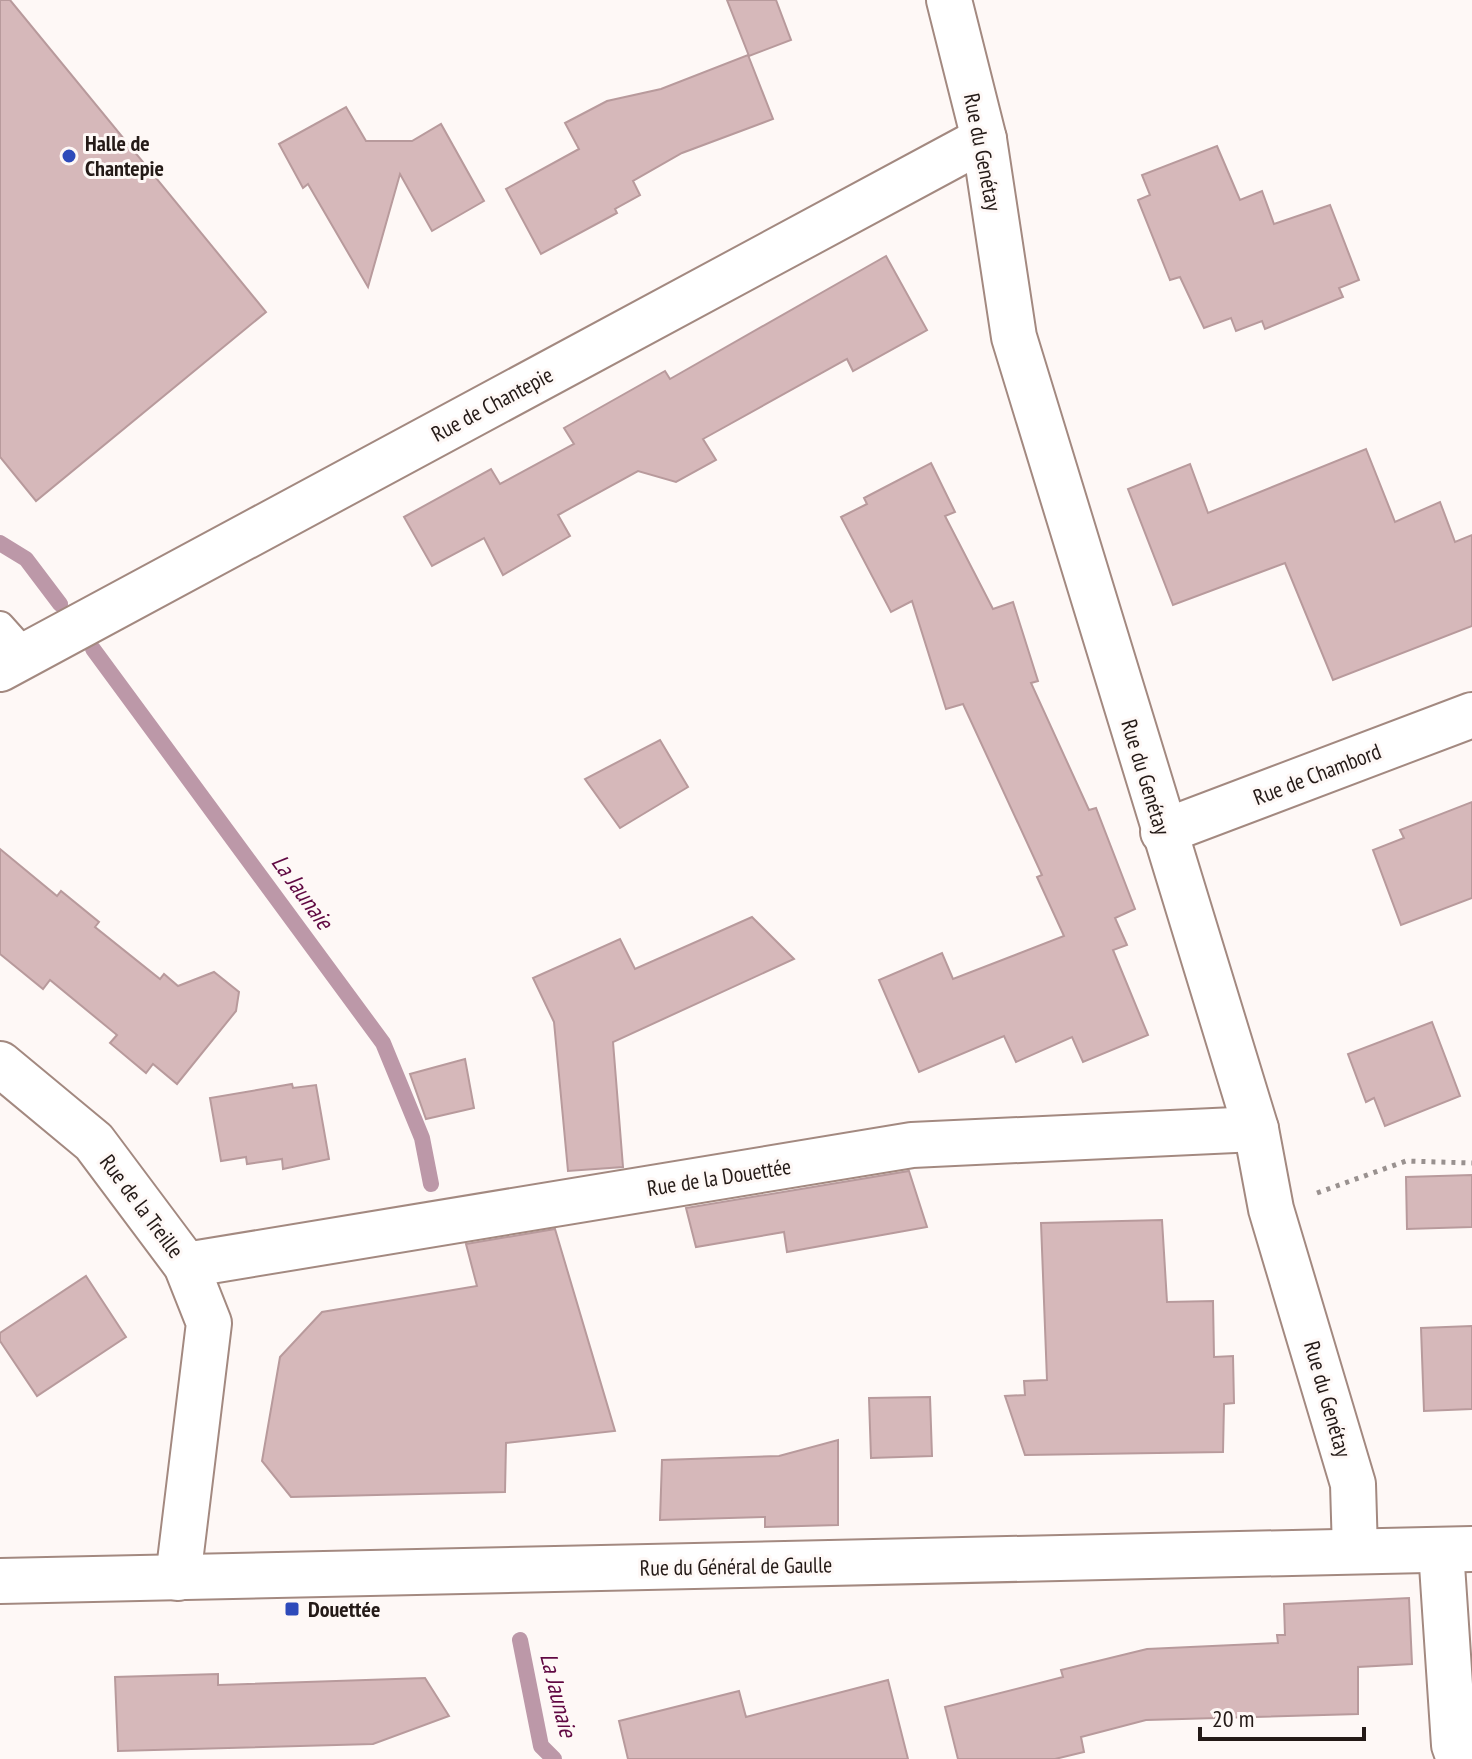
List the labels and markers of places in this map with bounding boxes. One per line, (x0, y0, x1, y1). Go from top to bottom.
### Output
place label: Halle de Chantepie (85, 129, 164, 182)
marker: Halle de Chantepie (60, 147, 78, 165)
place label: Douettée (308, 1595, 380, 1623)
marker: Douettée (283, 1600, 301, 1618)

